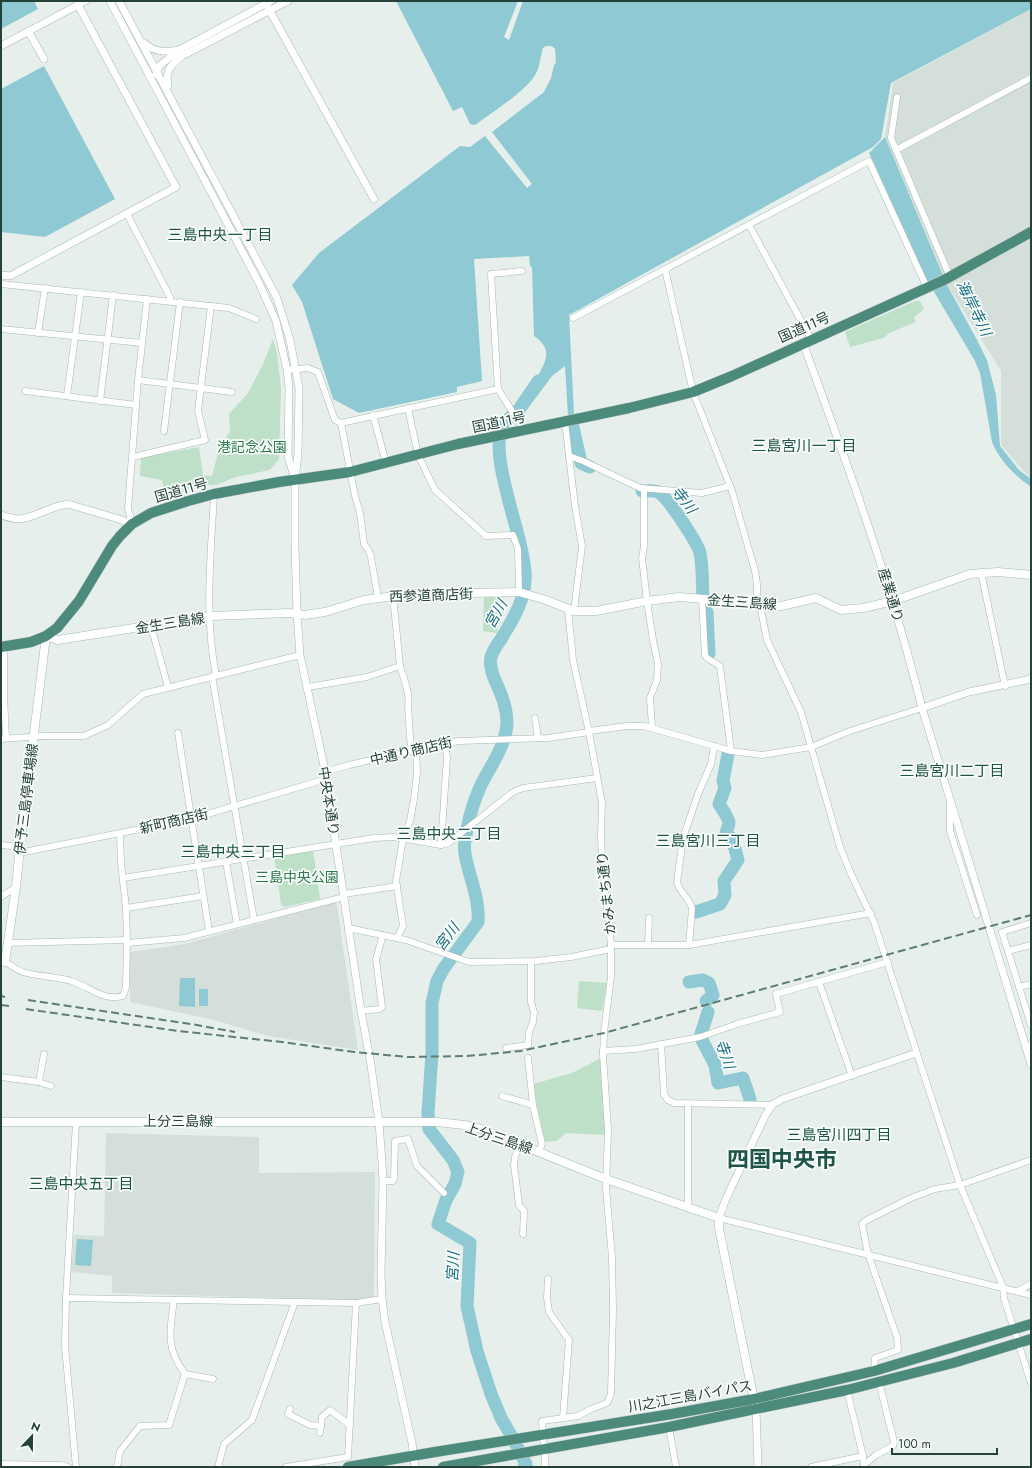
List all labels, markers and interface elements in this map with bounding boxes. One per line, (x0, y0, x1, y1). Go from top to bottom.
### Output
district label: 三島中央一丁目 (167, 224, 273, 246)
water label: 海岸寺川 (951, 276, 998, 342)
street label: 国道11号 (775, 307, 833, 347)
street label: 国道11号 (470, 407, 528, 437)
district label: 三島宮川一丁目 (751, 435, 857, 457)
park label: 港記念公園 (217, 437, 287, 457)
street label: 国道11号 (152, 473, 210, 507)
water label: 寺川 (666, 481, 703, 520)
street label: 産業通り (873, 565, 909, 625)
street label: 西参道商店街 (389, 584, 473, 606)
street label: 金生三島線 (706, 590, 778, 614)
water label: 宮川 (479, 594, 514, 632)
street label: 金生三島線 (134, 608, 206, 638)
street label: 中通り商店街 (368, 732, 454, 770)
street label: 伊予三島停車場線 (9, 742, 43, 856)
district label: 三島宮川二丁目 (899, 760, 1005, 782)
street label: 中央本通り (314, 765, 344, 837)
street label: 新町商店街 (138, 803, 210, 839)
district label: 三島中央二丁目 (396, 823, 502, 845)
district label: 三島宮川三丁目 (655, 830, 761, 852)
district label: 三島中央三丁目 (180, 841, 286, 863)
street label: かみまち通り (592, 850, 620, 936)
park label: 三島中央公園 (255, 867, 339, 887)
water label: 宮川 (429, 917, 466, 956)
water label: 寺川 (710, 1036, 741, 1074)
street label: 上分三島線 (143, 1111, 213, 1131)
street label: 上分三島線 (463, 1117, 535, 1159)
district label: 三島宮川四丁目 (786, 1124, 892, 1146)
district label: 四国中央市 (727, 1143, 837, 1175)
district label: 三島中央五丁目 (28, 1173, 134, 1195)
water label: 宮川 (441, 1249, 465, 1283)
street label: 川之江三島バイパス (626, 1375, 754, 1417)
north arrow (12, 1416, 52, 1456)
text: N (29, 1418, 43, 1436)
scale bar (892, 1430, 997, 1456)
text: 100 m (898, 1435, 931, 1453)

